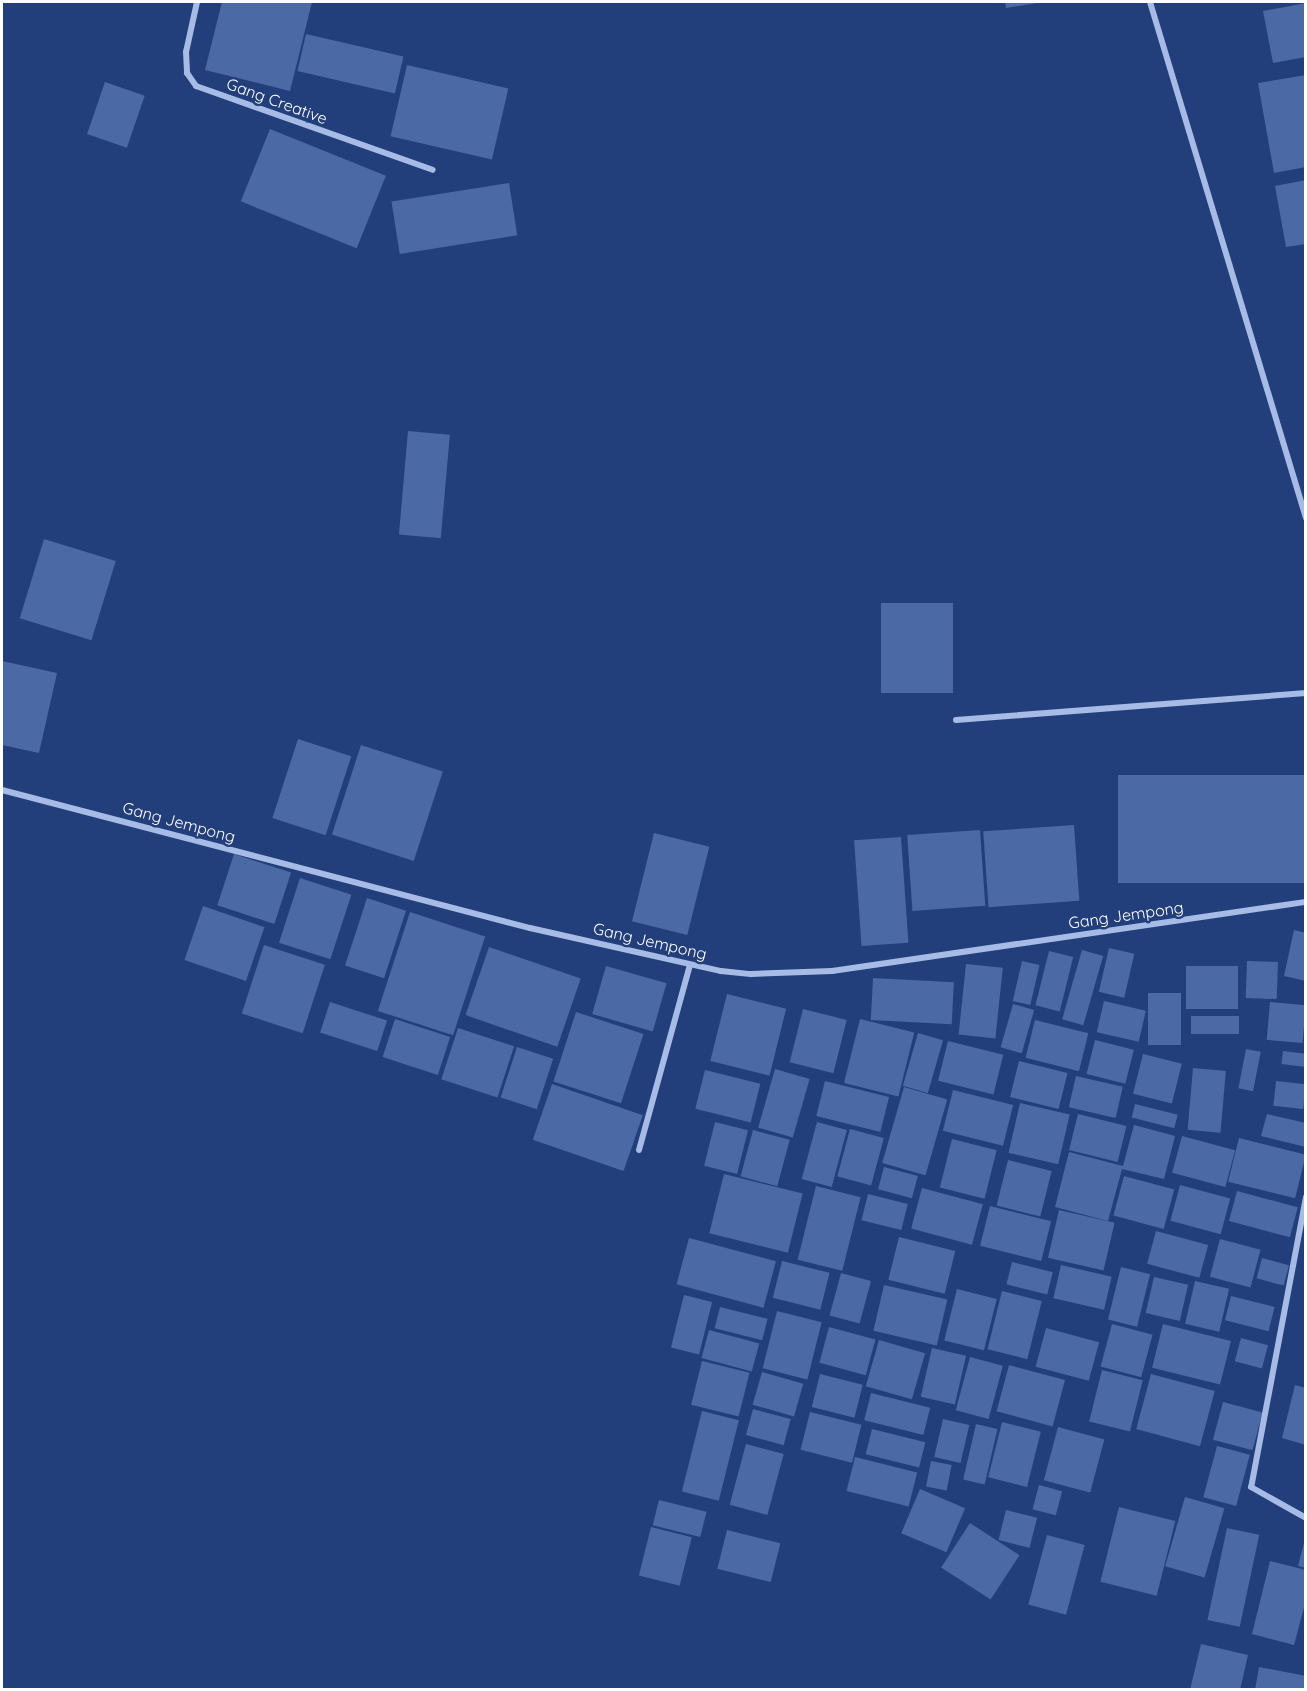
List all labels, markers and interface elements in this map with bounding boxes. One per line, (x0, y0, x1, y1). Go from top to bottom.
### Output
street label: Gang Creative (224, 74, 330, 128)
street label: Gang Jempong (120, 798, 238, 846)
street label: Gang Jempong (1067, 897, 1185, 933)
street label: Gang Jempong (591, 919, 709, 963)

